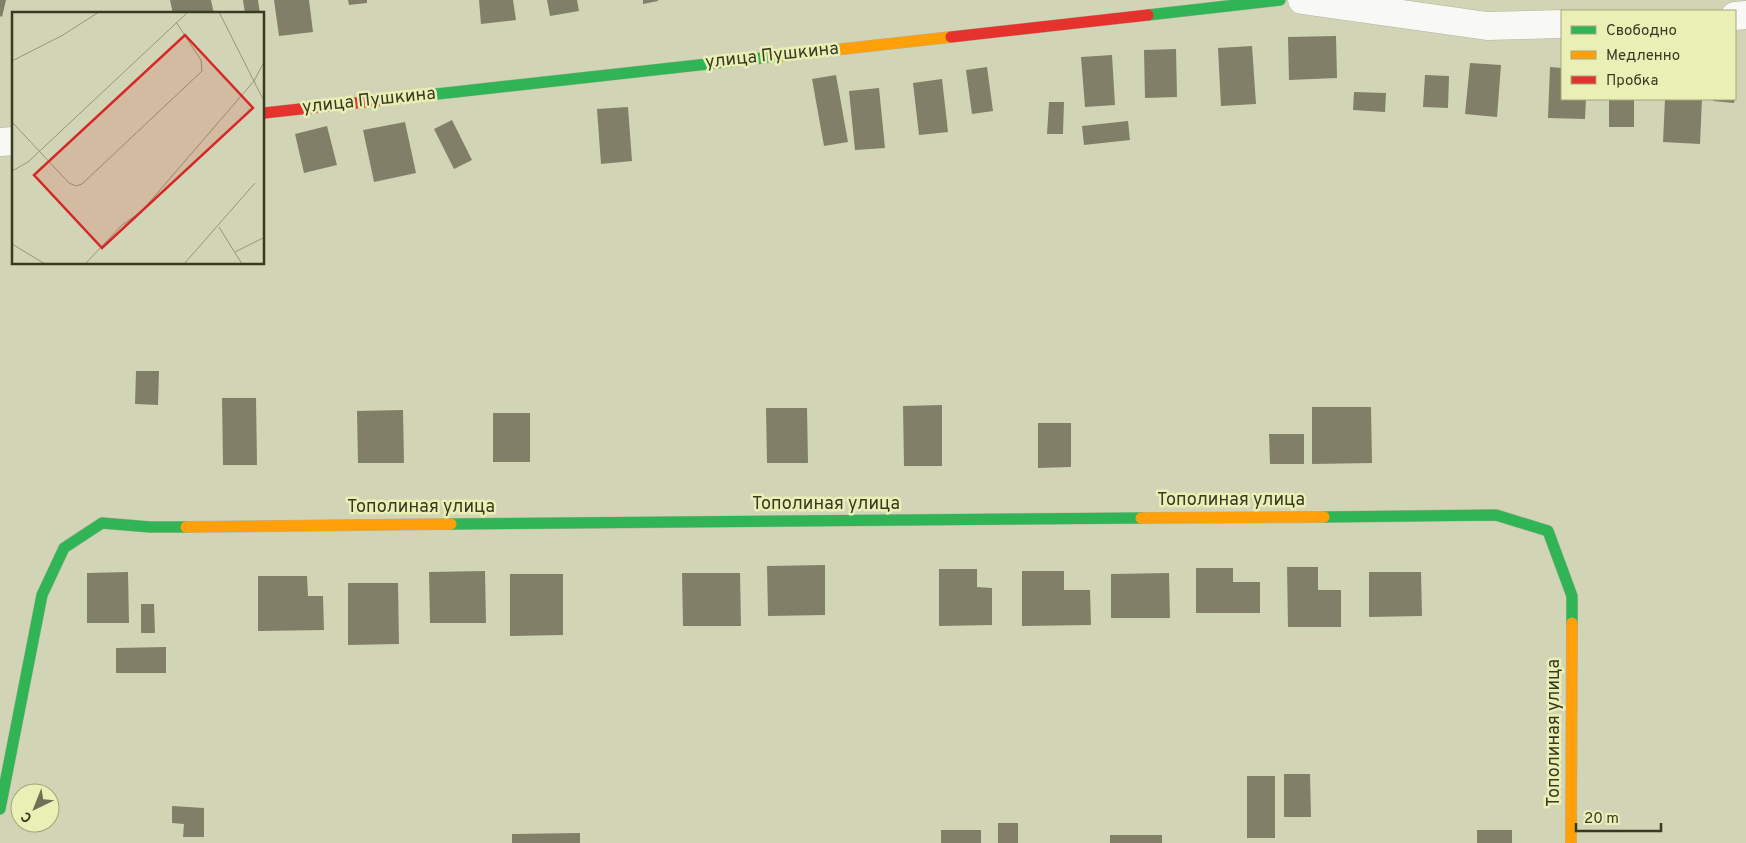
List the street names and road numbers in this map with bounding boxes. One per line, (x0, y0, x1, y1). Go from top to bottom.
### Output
street label: улица Пушкина (704, 38, 840, 74)
street label: улица Пушкина (301, 83, 437, 119)
street label: Тополиная улица (1157, 489, 1305, 512)
street label: Тополиная улица (752, 493, 900, 516)
street label: Тополиная улица (347, 496, 495, 519)
street label: Тополиная улица (1543, 659, 1566, 807)

